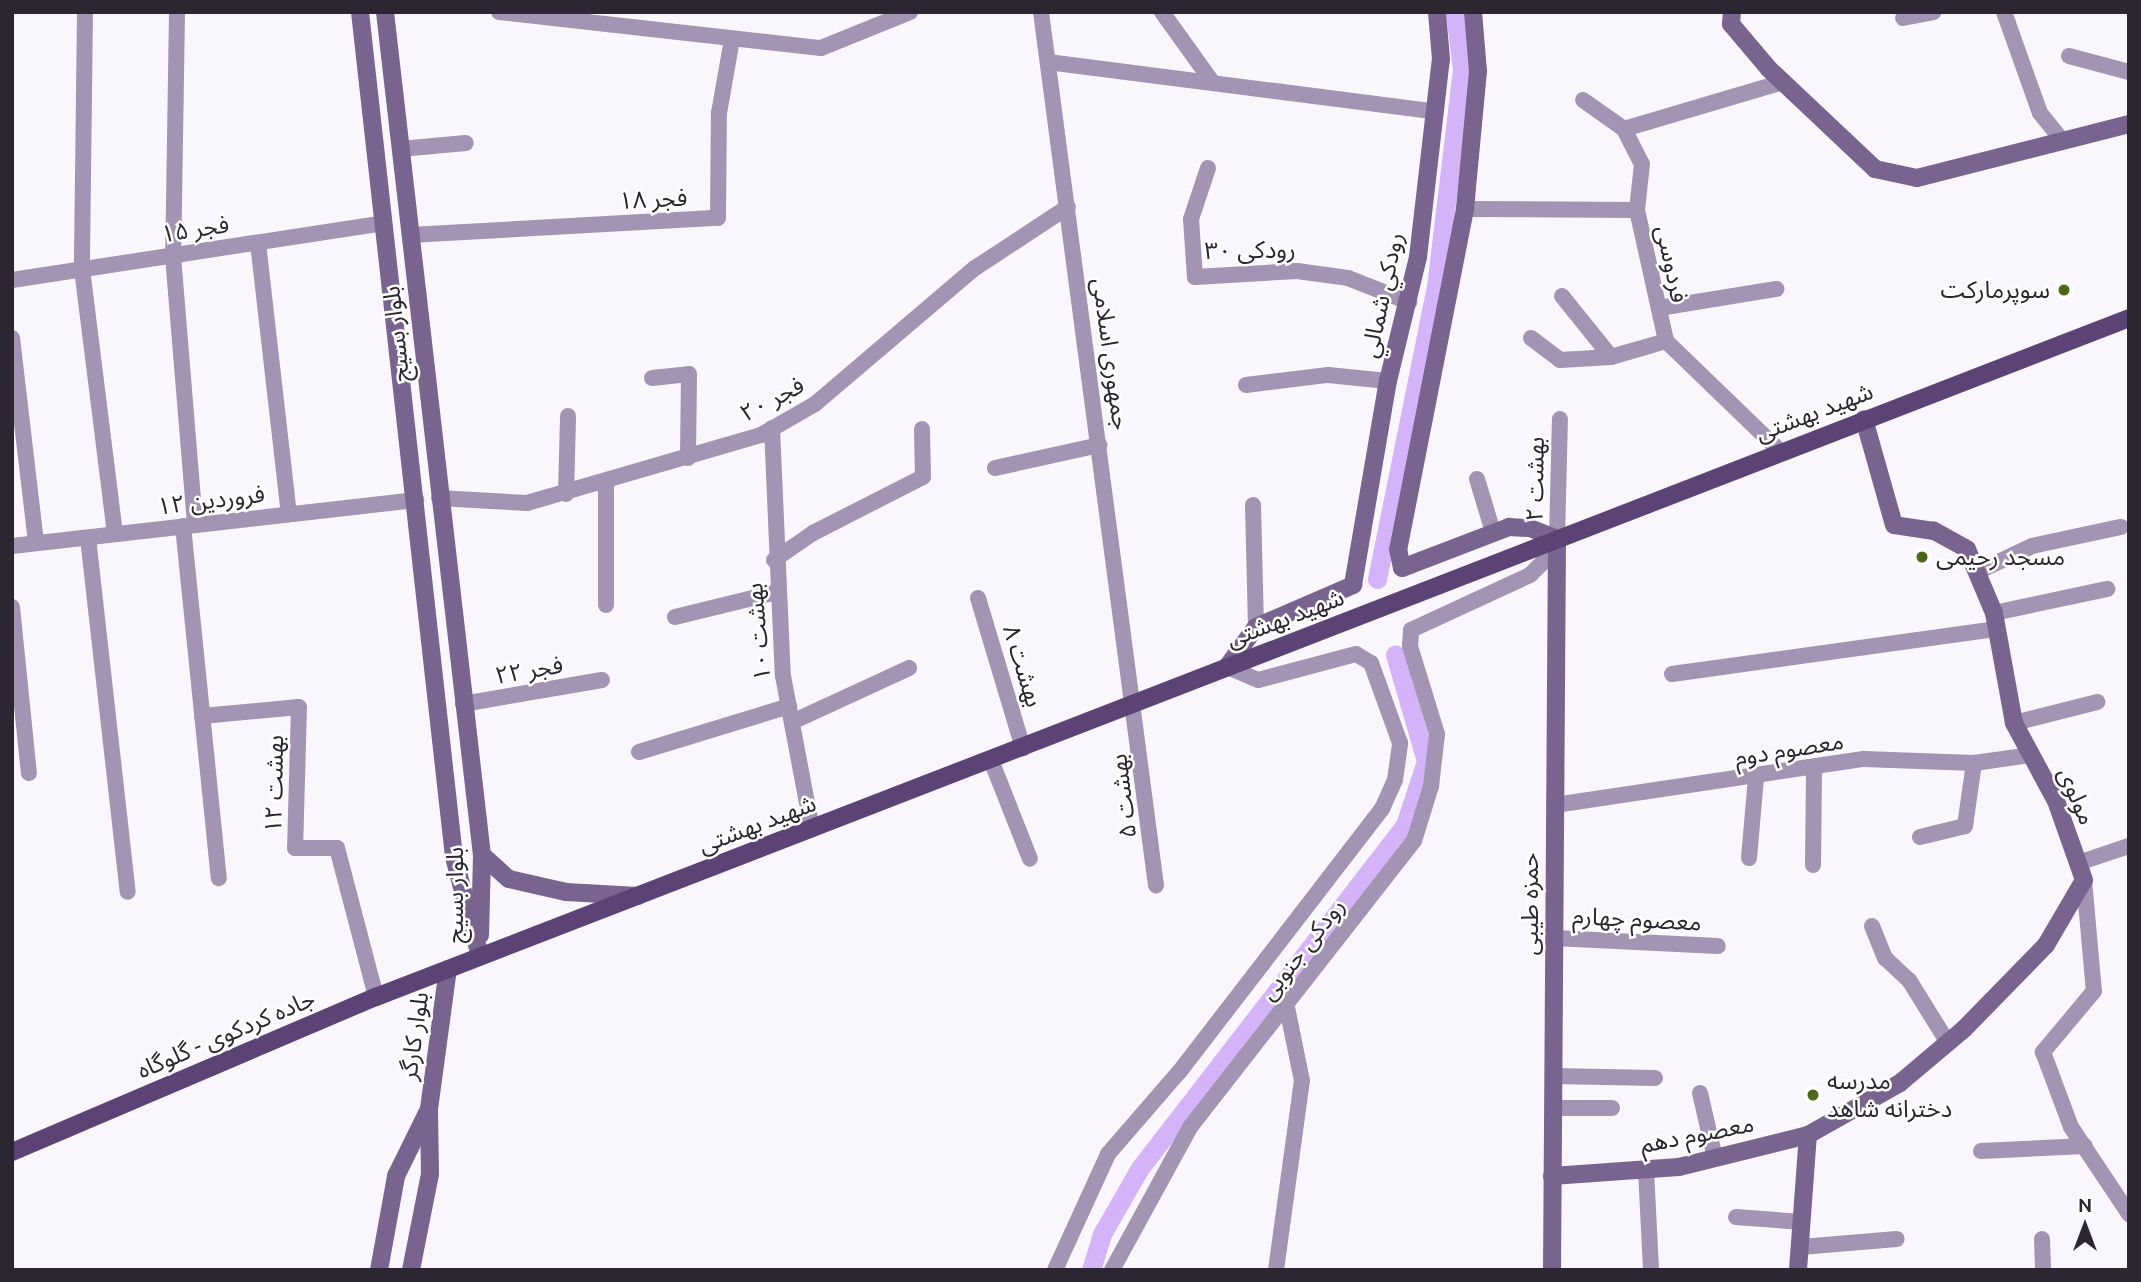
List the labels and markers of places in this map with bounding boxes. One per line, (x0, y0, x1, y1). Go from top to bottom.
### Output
place label: سوپرمارکت (1941, 276, 2050, 304)
marker: سوپرمارکت (2056, 282, 2072, 298)
place label: مسجد رحیمی (1936, 543, 2065, 571)
marker: مسجد رحیمی (1914, 549, 1930, 565)
place label: مدرسه دخترانه شاهد (1827, 1067, 1952, 1123)
marker: مدرسه دخترانه شاهد (1805, 1087, 1821, 1103)

